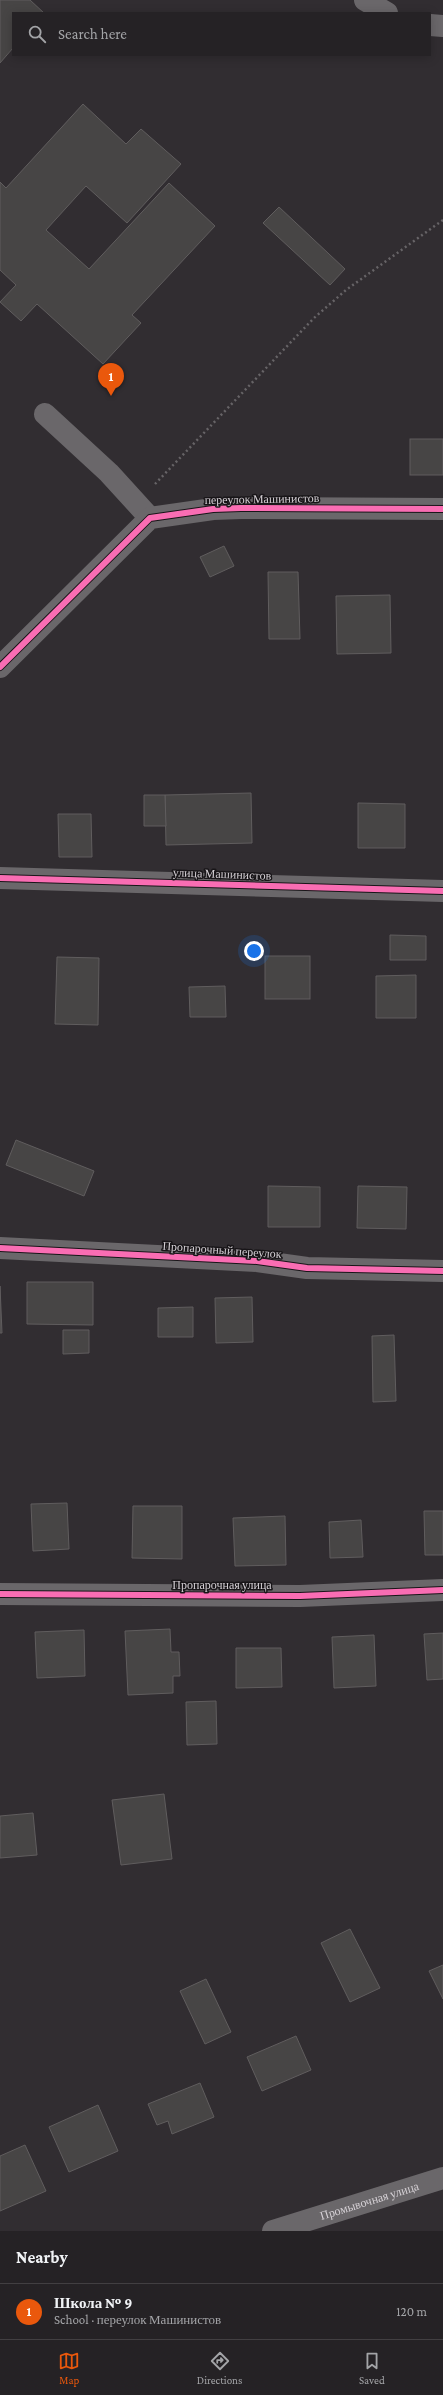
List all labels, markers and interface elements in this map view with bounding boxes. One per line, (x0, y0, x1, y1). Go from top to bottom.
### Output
search box (12, 12, 431, 56)
icon: search (26, 23, 48, 45)
text: Search here (58, 26, 127, 42)
pin: 1 (98, 363, 124, 396)
street label: переулок Машинистов (204, 491, 320, 507)
street label: улица Машинистов (173, 865, 272, 883)
your location (244, 941, 264, 961)
street label: Пропарочный переулок (162, 1239, 282, 1261)
street label: Пропарочная улица (172, 1578, 272, 1592)
street label: Промывочная улица (318, 2179, 421, 2223)
text: Nearby (16, 2248, 68, 2267)
text: Школа № 9 (54, 2295, 132, 2311)
text: 1 (27, 2304, 31, 2319)
text: 120 m (396, 2304, 427, 2319)
text: School · переулок Машинистов (54, 2312, 221, 2327)
tab: Map (58, 2350, 80, 2386)
tab: Directions (197, 2350, 242, 2386)
tab: Saved (359, 2350, 385, 2386)

